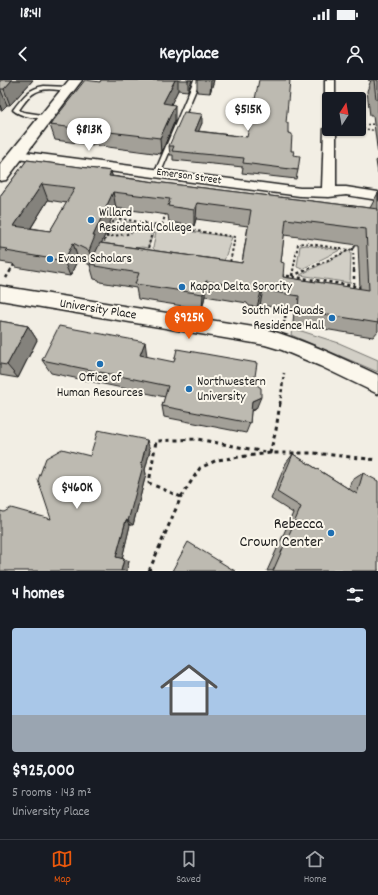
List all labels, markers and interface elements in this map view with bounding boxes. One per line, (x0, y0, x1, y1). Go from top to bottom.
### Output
text: 18:41 (20, 3, 41, 25)
text: Keyplace (159, 42, 219, 67)
icon: back (12, 43, 34, 65)
icon: person (344, 43, 366, 65)
north arrow (322, 92, 366, 136)
map controls (322, 92, 366, 136)
pin: $515K (220, 98, 276, 132)
text: $515K (234, 101, 262, 120)
pin: $813K (61, 118, 117, 152)
text: $813K (76, 121, 102, 140)
street label: Emerson Street (156, 165, 222, 189)
place label: Willard Residential College (99, 204, 192, 238)
marker: Willard Residential College (86, 215, 96, 225)
place label: Evans Scholars (58, 250, 132, 269)
marker: Evans Scholars (45, 254, 55, 264)
place label: Kappa Delta Sorority (190, 278, 293, 297)
marker: Kappa Delta Sorority (177, 282, 187, 292)
street label: University Place (58, 295, 138, 325)
place label: South Mid-Quads Residence Hall (242, 302, 324, 336)
pin: $925K (161, 306, 217, 340)
text: $925K (174, 309, 204, 328)
marker: South Mid-Quads Residence Hall (327, 313, 337, 323)
marker: Office of Human Resources (95, 359, 105, 369)
place label: Office of Human Resources (57, 369, 143, 403)
place label: Northwestern University (197, 373, 266, 407)
marker: Northwestern University (184, 384, 194, 394)
pin: $460K (49, 476, 105, 510)
text: $460K (61, 479, 93, 498)
place label: Rebecca Crown Center (239, 513, 323, 554)
marker: Rebecca Crown Center (326, 528, 336, 538)
text: 4 homes (12, 583, 65, 607)
icon: filters (344, 584, 366, 606)
icon: home (153, 654, 225, 726)
text: $925,000 (12, 760, 75, 784)
text: 5 rooms · 143 m² (12, 784, 91, 803)
text: University Place (12, 803, 90, 822)
tab: Map (51, 848, 73, 888)
tab: Saved (176, 848, 201, 888)
tab: Home (304, 848, 327, 888)

